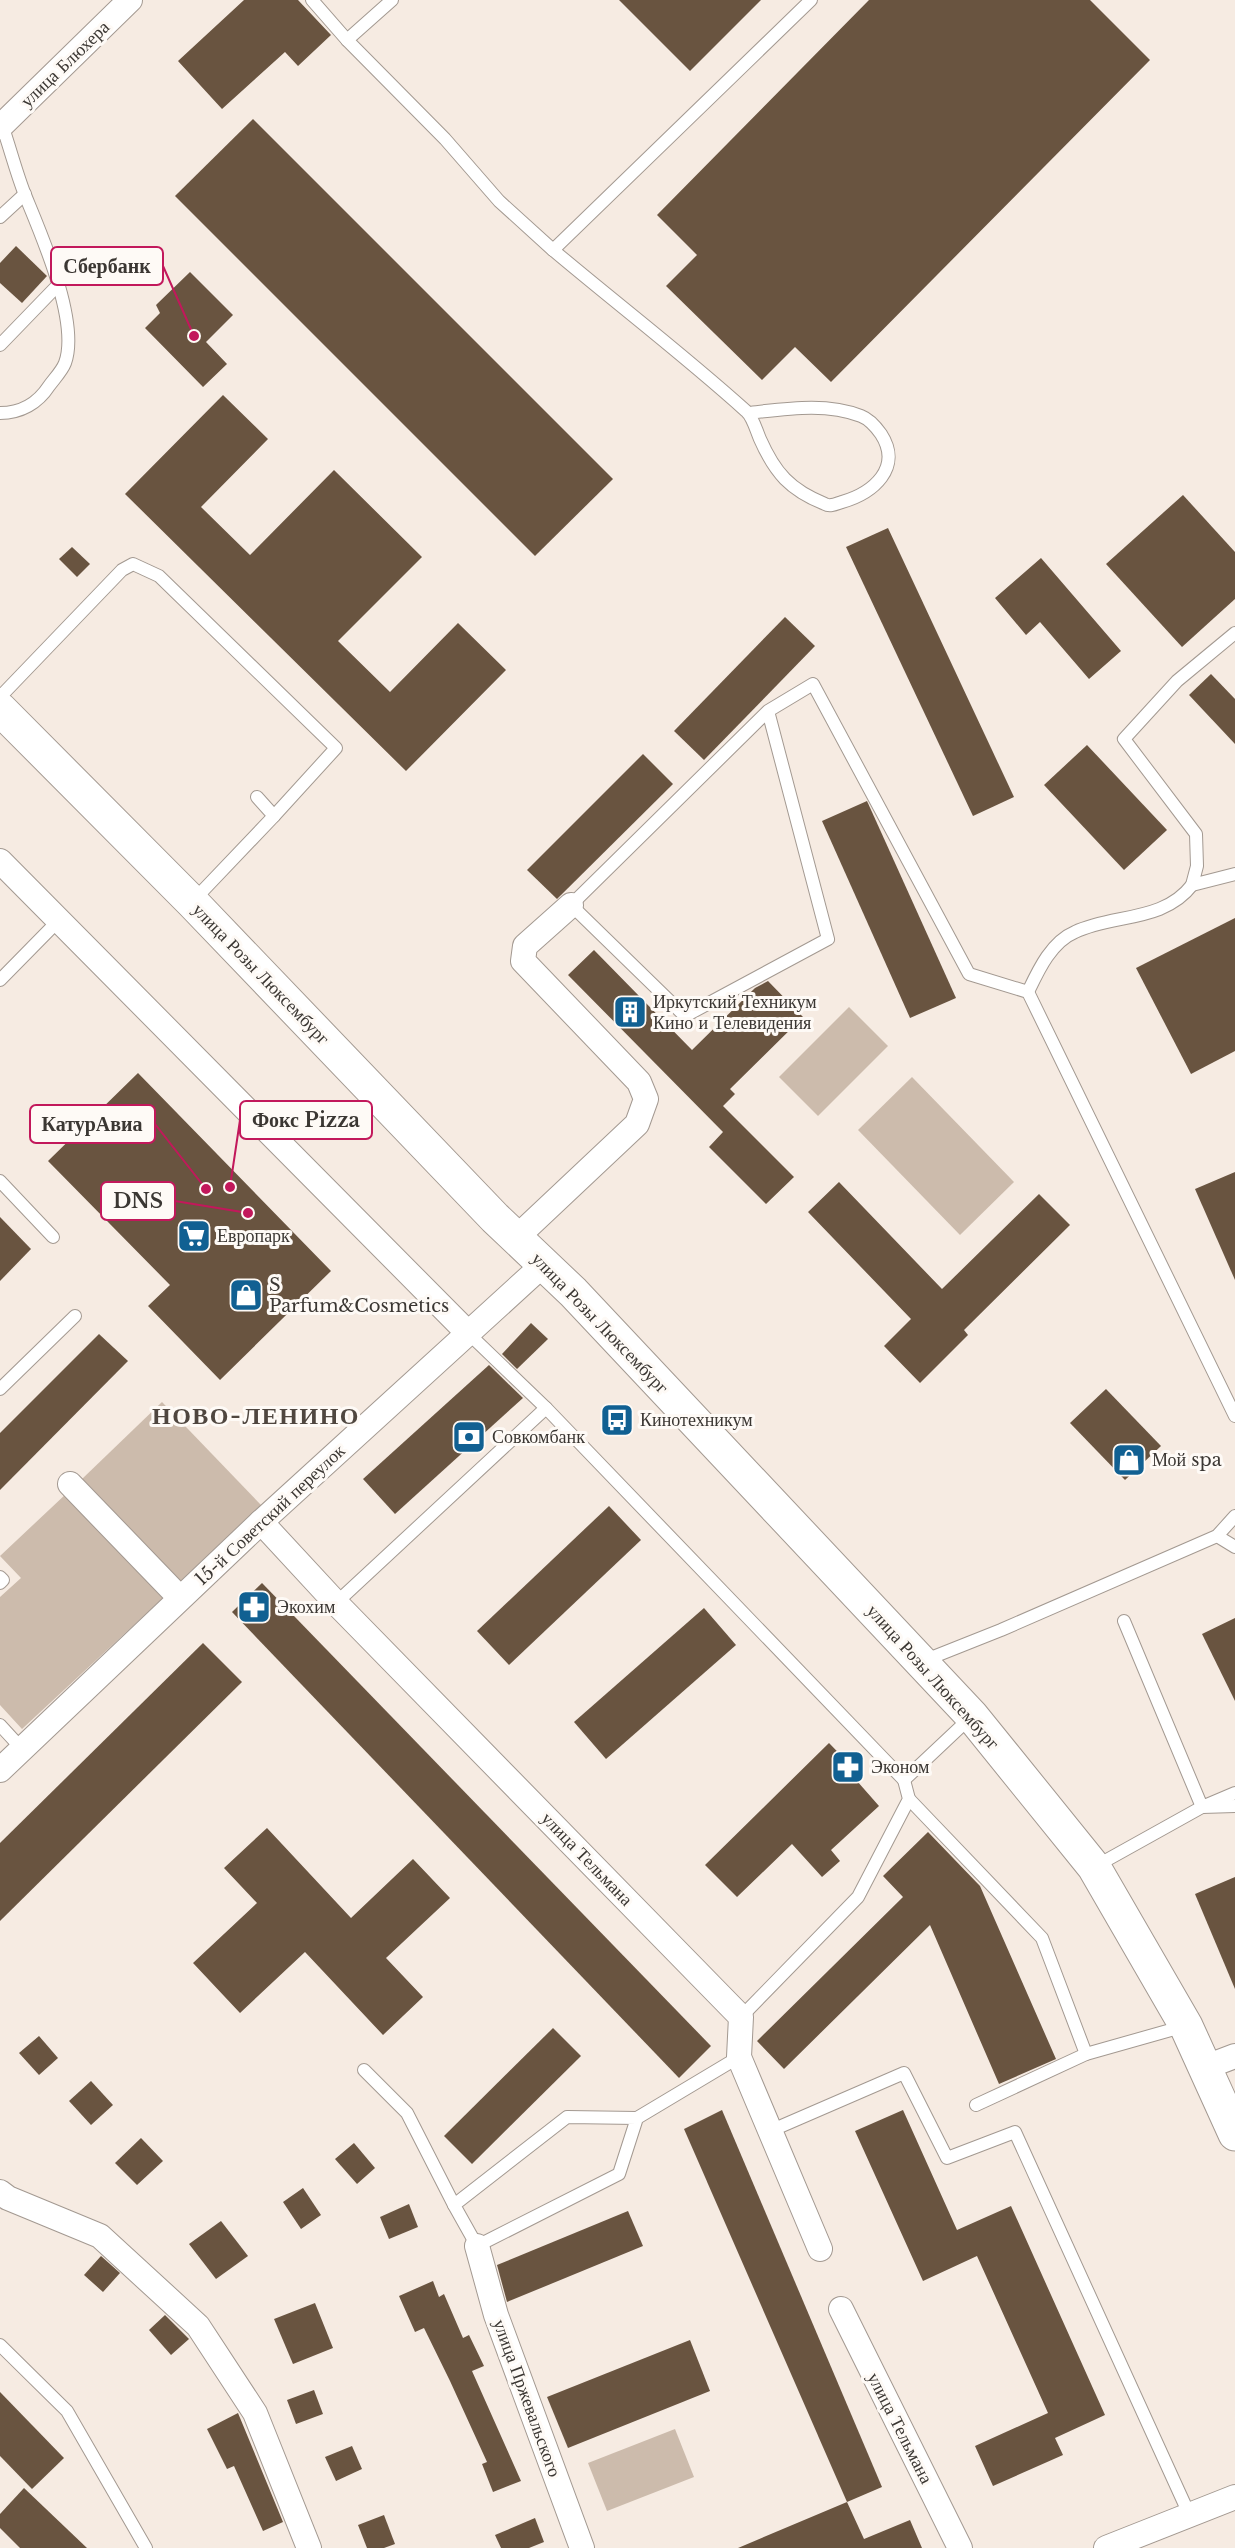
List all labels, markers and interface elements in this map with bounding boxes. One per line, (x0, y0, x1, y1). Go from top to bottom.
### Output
street label: улица Блюхера (16, 16, 114, 112)
callout: Сбербанк (51, 247, 163, 285)
text: Сбербанк (63, 254, 151, 278)
street label: улица Розы Люксембург (188, 899, 334, 1049)
place label: Иркутский Техникум Кино и Телевидения (653, 991, 817, 1034)
building icon: Иркутский Техникум Кино и Телевидения (612, 994, 648, 1030)
callout: Фокс Pizza (240, 1101, 372, 1139)
callout: КатурАвиа (30, 1105, 155, 1143)
text: Фокс Pizza (252, 1108, 361, 1132)
text: КатурАвиа (41, 1112, 143, 1136)
callout: DNS (101, 1182, 175, 1220)
text: DNS (113, 1189, 163, 1213)
supermarket icon: Европарк (176, 1218, 212, 1254)
place label: Европарк (217, 1225, 290, 1247)
street label: улица Розы Люксембург (527, 1248, 673, 1398)
place label: S Parfum&Cosmetics (269, 1274, 449, 1317)
shop icon: S Parfum&Cosmetics (228, 1277, 264, 1313)
district label: НОВО-ЛЕНИНО (152, 1401, 360, 1430)
bus stop icon: Кинотехникум (599, 1402, 635, 1438)
place label: Кинотехникум (640, 1409, 753, 1431)
bank icon: Совкомбанк (451, 1419, 487, 1455)
place label: Совкомбанк (492, 1426, 585, 1448)
street label: 15-й Советский переулок (190, 1440, 350, 1590)
shop icon: Мой spa (1111, 1442, 1147, 1478)
place label: Мой spa (1152, 1449, 1222, 1471)
pharmacy icon: Экохим (236, 1589, 272, 1625)
place label: Экохим (277, 1596, 335, 1618)
street label: улица Розы Люксембург (862, 1600, 1004, 1754)
pharmacy icon: Эконом (830, 1749, 866, 1785)
place label: Эконом (871, 1756, 929, 1778)
street label: улица Тельмана (537, 1807, 637, 1911)
street label: улица Пржевальского (488, 2316, 566, 2480)
street label: улица Тельмана (863, 2369, 937, 2487)

